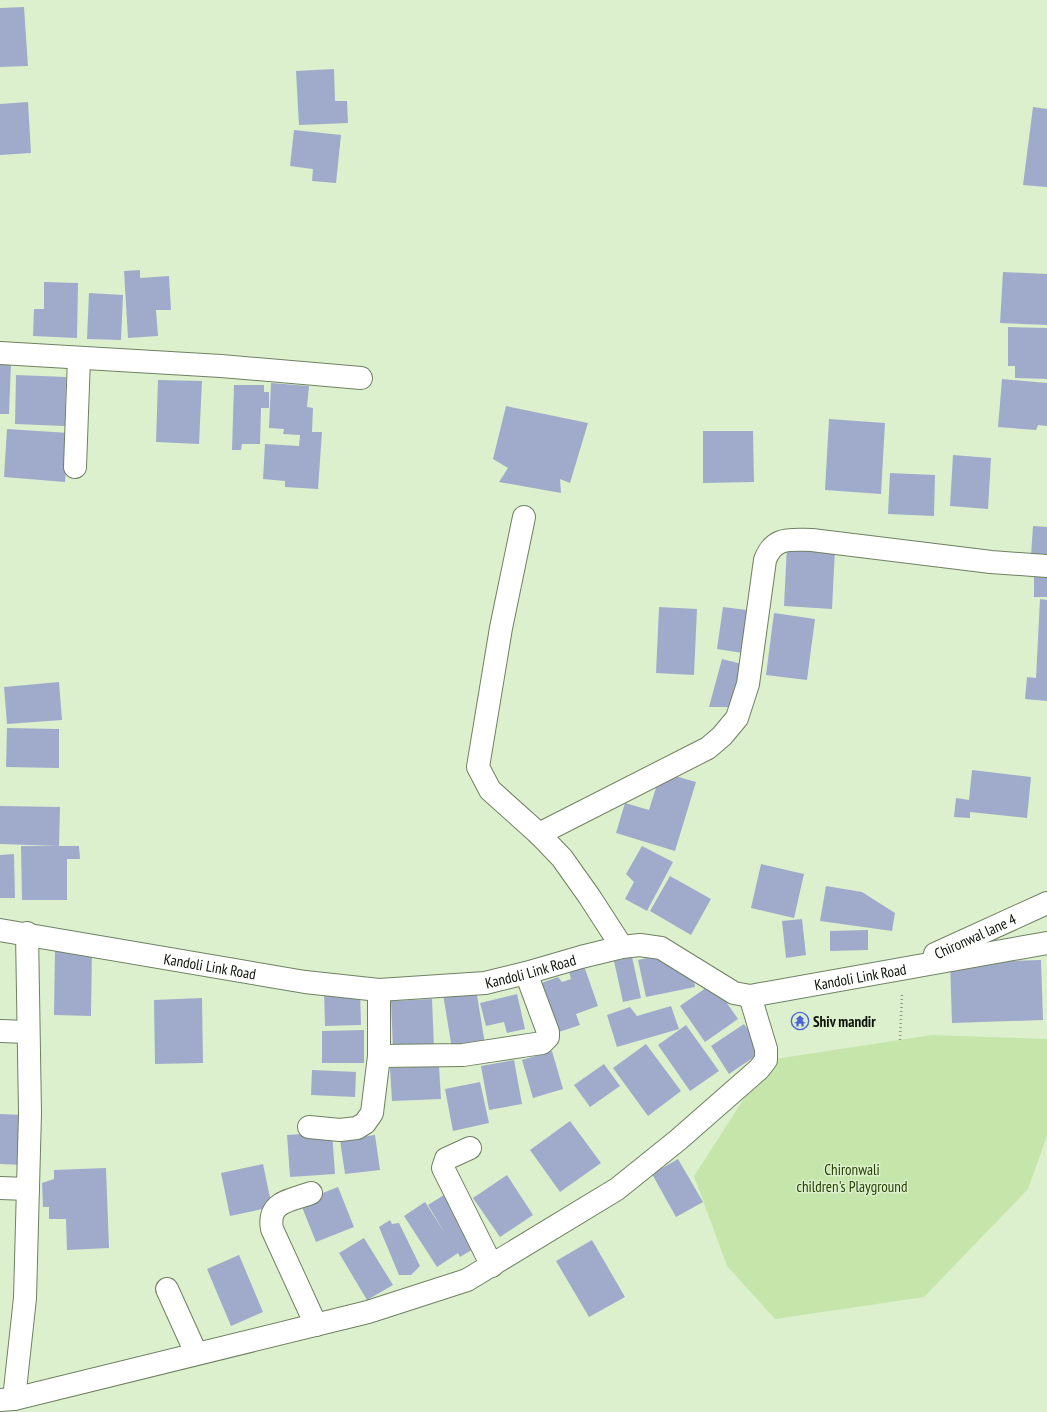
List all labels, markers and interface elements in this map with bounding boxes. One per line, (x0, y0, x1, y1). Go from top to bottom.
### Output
street label: Chironwal lane 4 (931, 909, 1019, 963)
street label: Kandoli Link Road (163, 949, 257, 983)
street label: Kandoli Link Road (483, 950, 578, 992)
street label: Kandoli Link Road (813, 959, 908, 994)
temple icon: Shiv mandir (790, 1011, 810, 1031)
place label: Shiv mandir (813, 1012, 876, 1031)
park label: Chironwali children's Playground (797, 1160, 907, 1196)

